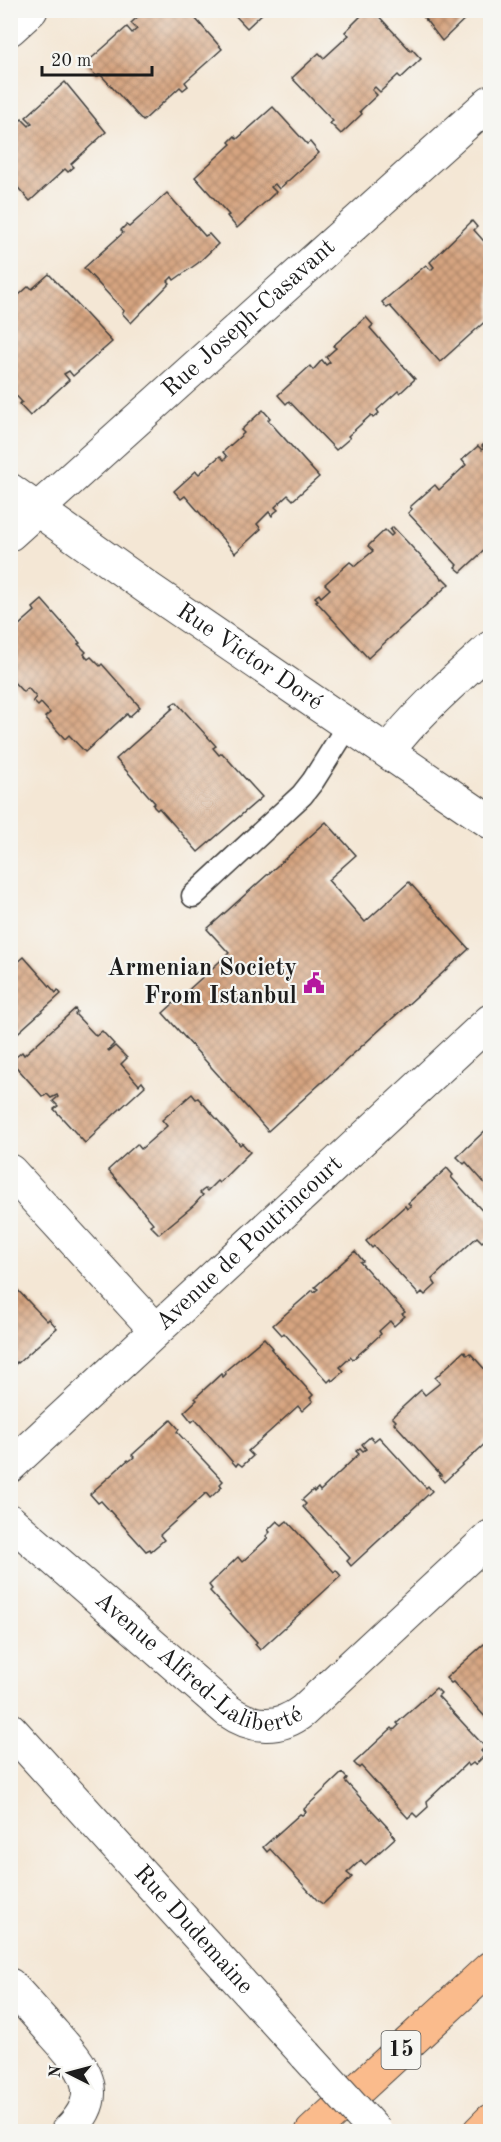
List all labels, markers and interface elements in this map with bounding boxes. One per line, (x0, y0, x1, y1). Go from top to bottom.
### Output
scale bar (42, 39, 152, 77)
text: 20 m (51, 52, 91, 70)
street label: Rue Joseph-Casavant (158, 235, 340, 402)
street label: Rue Victor Doré (172, 599, 326, 716)
place label: Armenian Society From Istanbul (107, 957, 297, 1009)
public building icon: Armenian Society From Istanbul (302, 971, 326, 995)
street label: Avenue de Poutrincourt (152, 1152, 348, 1336)
street label: Avenue Alfred-Laliberté (90, 1588, 307, 1737)
street label: Rue Dudemaine (129, 1861, 257, 1999)
road number: 15 (382, 2031, 420, 2069)
north arrow (39, 2043, 99, 2103)
text: N (47, 2064, 65, 2079)

